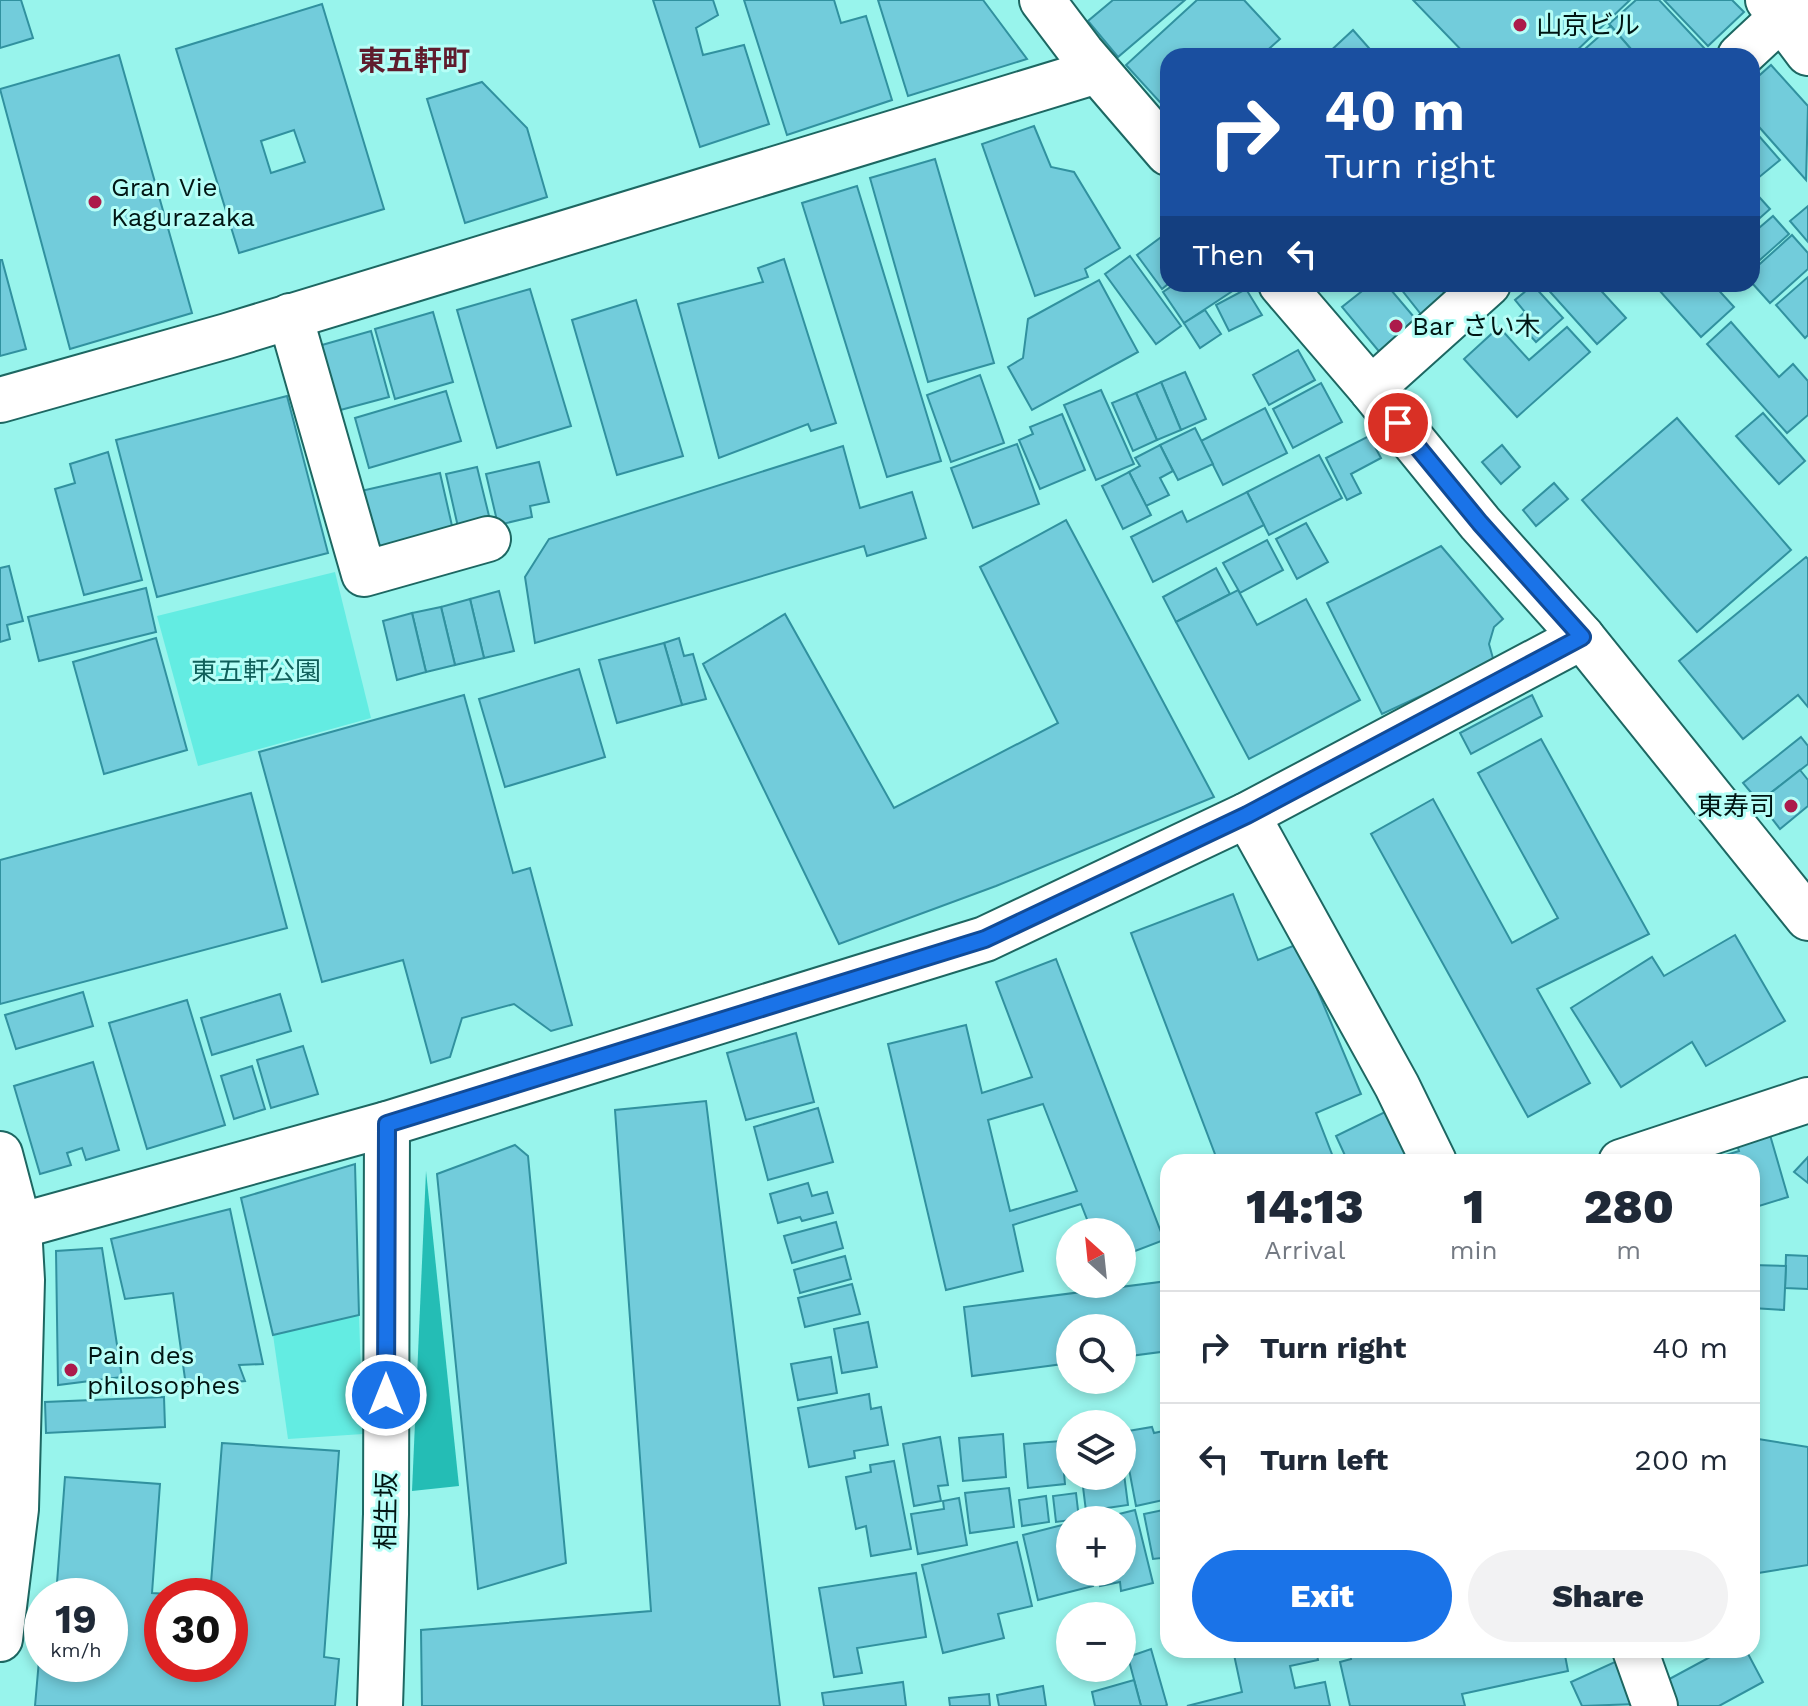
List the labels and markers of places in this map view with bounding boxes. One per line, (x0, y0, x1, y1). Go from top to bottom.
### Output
place label: 山京ビル (1536, 10, 1640, 40)
marker: 山京ビル (1511, 16, 1529, 34)
place label: Gran Vie Kagurazaka (111, 172, 255, 232)
marker: Gran Vie Kagurazaka (86, 193, 104, 211)
place label: Bar さい木 (1412, 311, 1541, 341)
marker: Bar さい木 (1387, 317, 1405, 335)
pin (1364, 389, 1432, 457)
place label: 東寿司 (1697, 791, 1775, 821)
marker: 東寿司 (1782, 797, 1800, 815)
place label: Pain des philosophes (87, 1340, 240, 1400)
marker: Pain des philosophes (62, 1361, 80, 1379)

